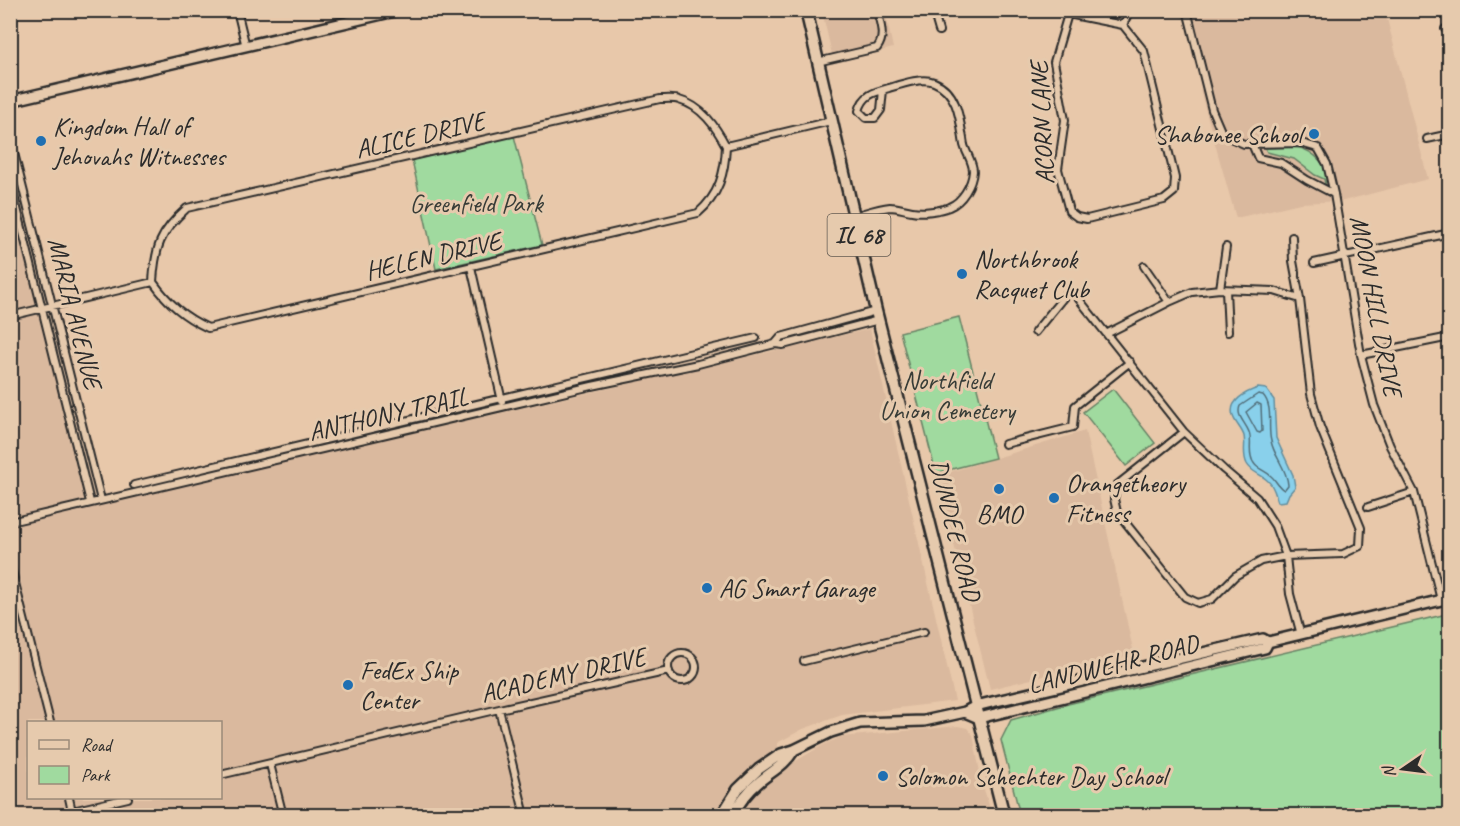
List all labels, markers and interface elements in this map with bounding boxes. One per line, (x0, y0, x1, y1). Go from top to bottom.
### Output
street label: ACORN LANE (1022, 57, 1062, 185)
street label: ALICE DRIVE (352, 103, 491, 166)
place label: Kingdom Hall of Jehovahs Witnesses (51, 110, 227, 173)
place label: Shabonee School (1154, 118, 1307, 151)
marker: Shabonee School (1307, 127, 1321, 141)
marker: Kingdom Hall of Jehovahs Witnesses (34, 134, 48, 148)
park label: Greenfield Park (409, 187, 545, 220)
street label: MOON HILL DRIVE (1342, 213, 1410, 403)
road number: IL 68 (828, 214, 890, 256)
street label: HELEN DRIVE (362, 224, 507, 288)
street label: MARIA AVENUE (40, 234, 110, 395)
place label: Northbrook Racquet Club (974, 243, 1090, 306)
marker: Northbrook Racquet Club (955, 267, 969, 281)
park label: Northfield Union Cemetery (879, 364, 1017, 427)
street label: ANTHONY TRAIL (305, 379, 472, 448)
street label: DUNDEE ROAD (921, 456, 989, 606)
place label: Orangetheory Fitness (1066, 467, 1187, 530)
marker: BMO (992, 482, 1006, 496)
marker: Orangetheory Fitness (1047, 491, 1061, 505)
place label: BMO (976, 498, 1025, 531)
place label: AG Smart Garage (719, 572, 877, 605)
marker: AG Smart Garage (700, 581, 714, 595)
street label: LANDWEHR ROAD (1024, 626, 1204, 701)
street label: ACADEMY DRIVE (477, 639, 652, 710)
place label: FedEx Ship Center (360, 654, 459, 717)
marker: FedEx Ship Center (341, 678, 355, 692)
legend (27, 721, 222, 799)
text: Road (81, 734, 114, 756)
north arrow (1373, 739, 1433, 799)
place label: Solomon Schechter Day School (895, 760, 1171, 793)
text: N (1378, 762, 1400, 780)
text: Park (81, 764, 111, 786)
marker: Solomon Schechter Day School (876, 769, 890, 783)

